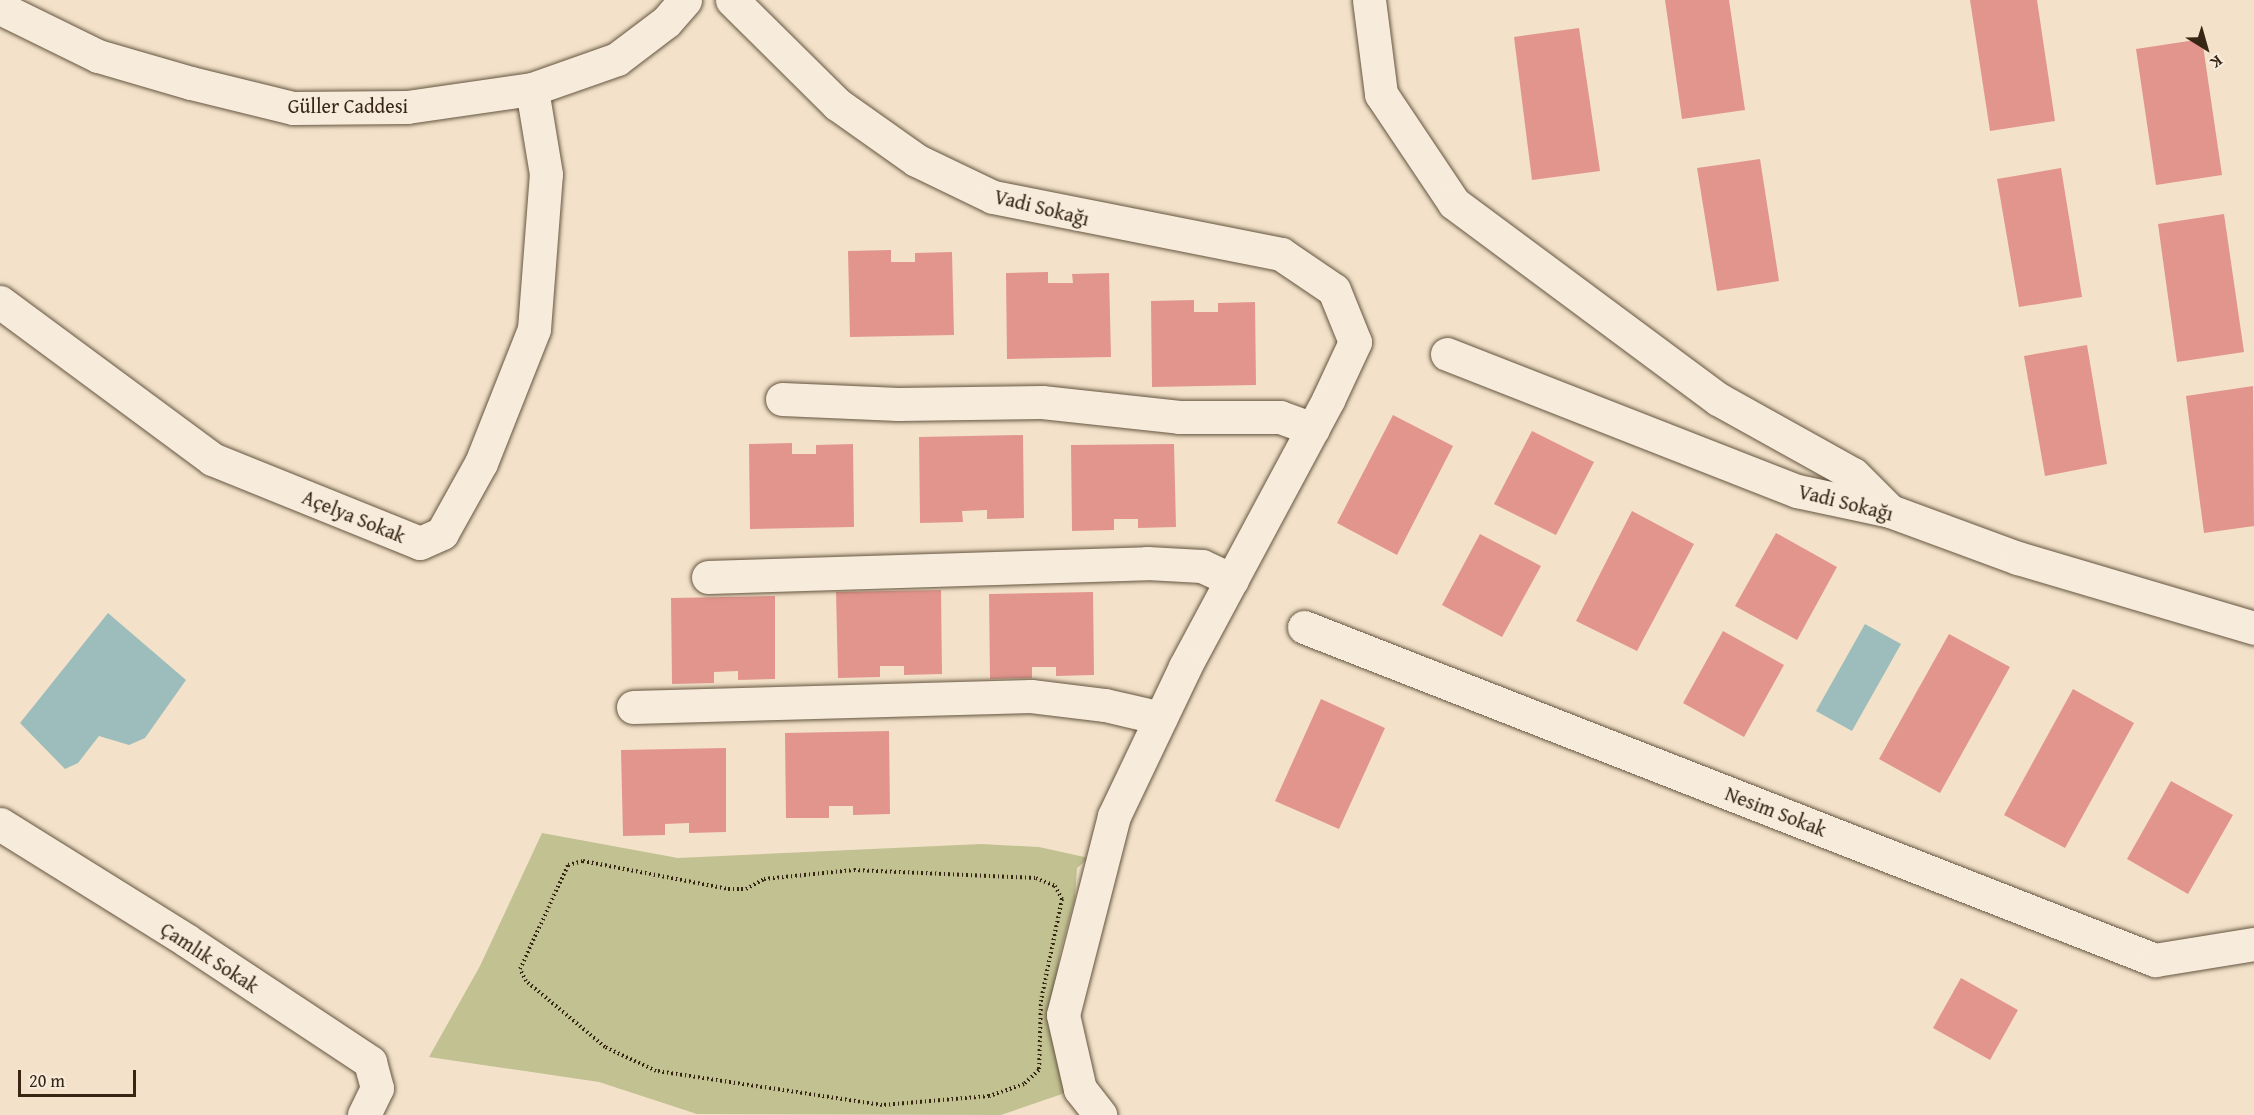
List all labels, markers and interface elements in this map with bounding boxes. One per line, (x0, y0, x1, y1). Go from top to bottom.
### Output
north arrow (2176, 18, 2236, 78)
text: K (2206, 50, 2228, 75)
street label: Güller Caddesi (288, 93, 408, 117)
street label: Vadi Sokağı (992, 184, 1092, 230)
street label: Vadi Sokağı (1796, 479, 1896, 525)
street label: Açelya Sokak (299, 484, 409, 548)
street label: Nesim Sokak (1722, 781, 1830, 841)
street label: Çamlık Sokak (156, 916, 264, 998)
scale bar (21, 1058, 140, 1096)
text: 20 m (29, 1067, 65, 1094)

